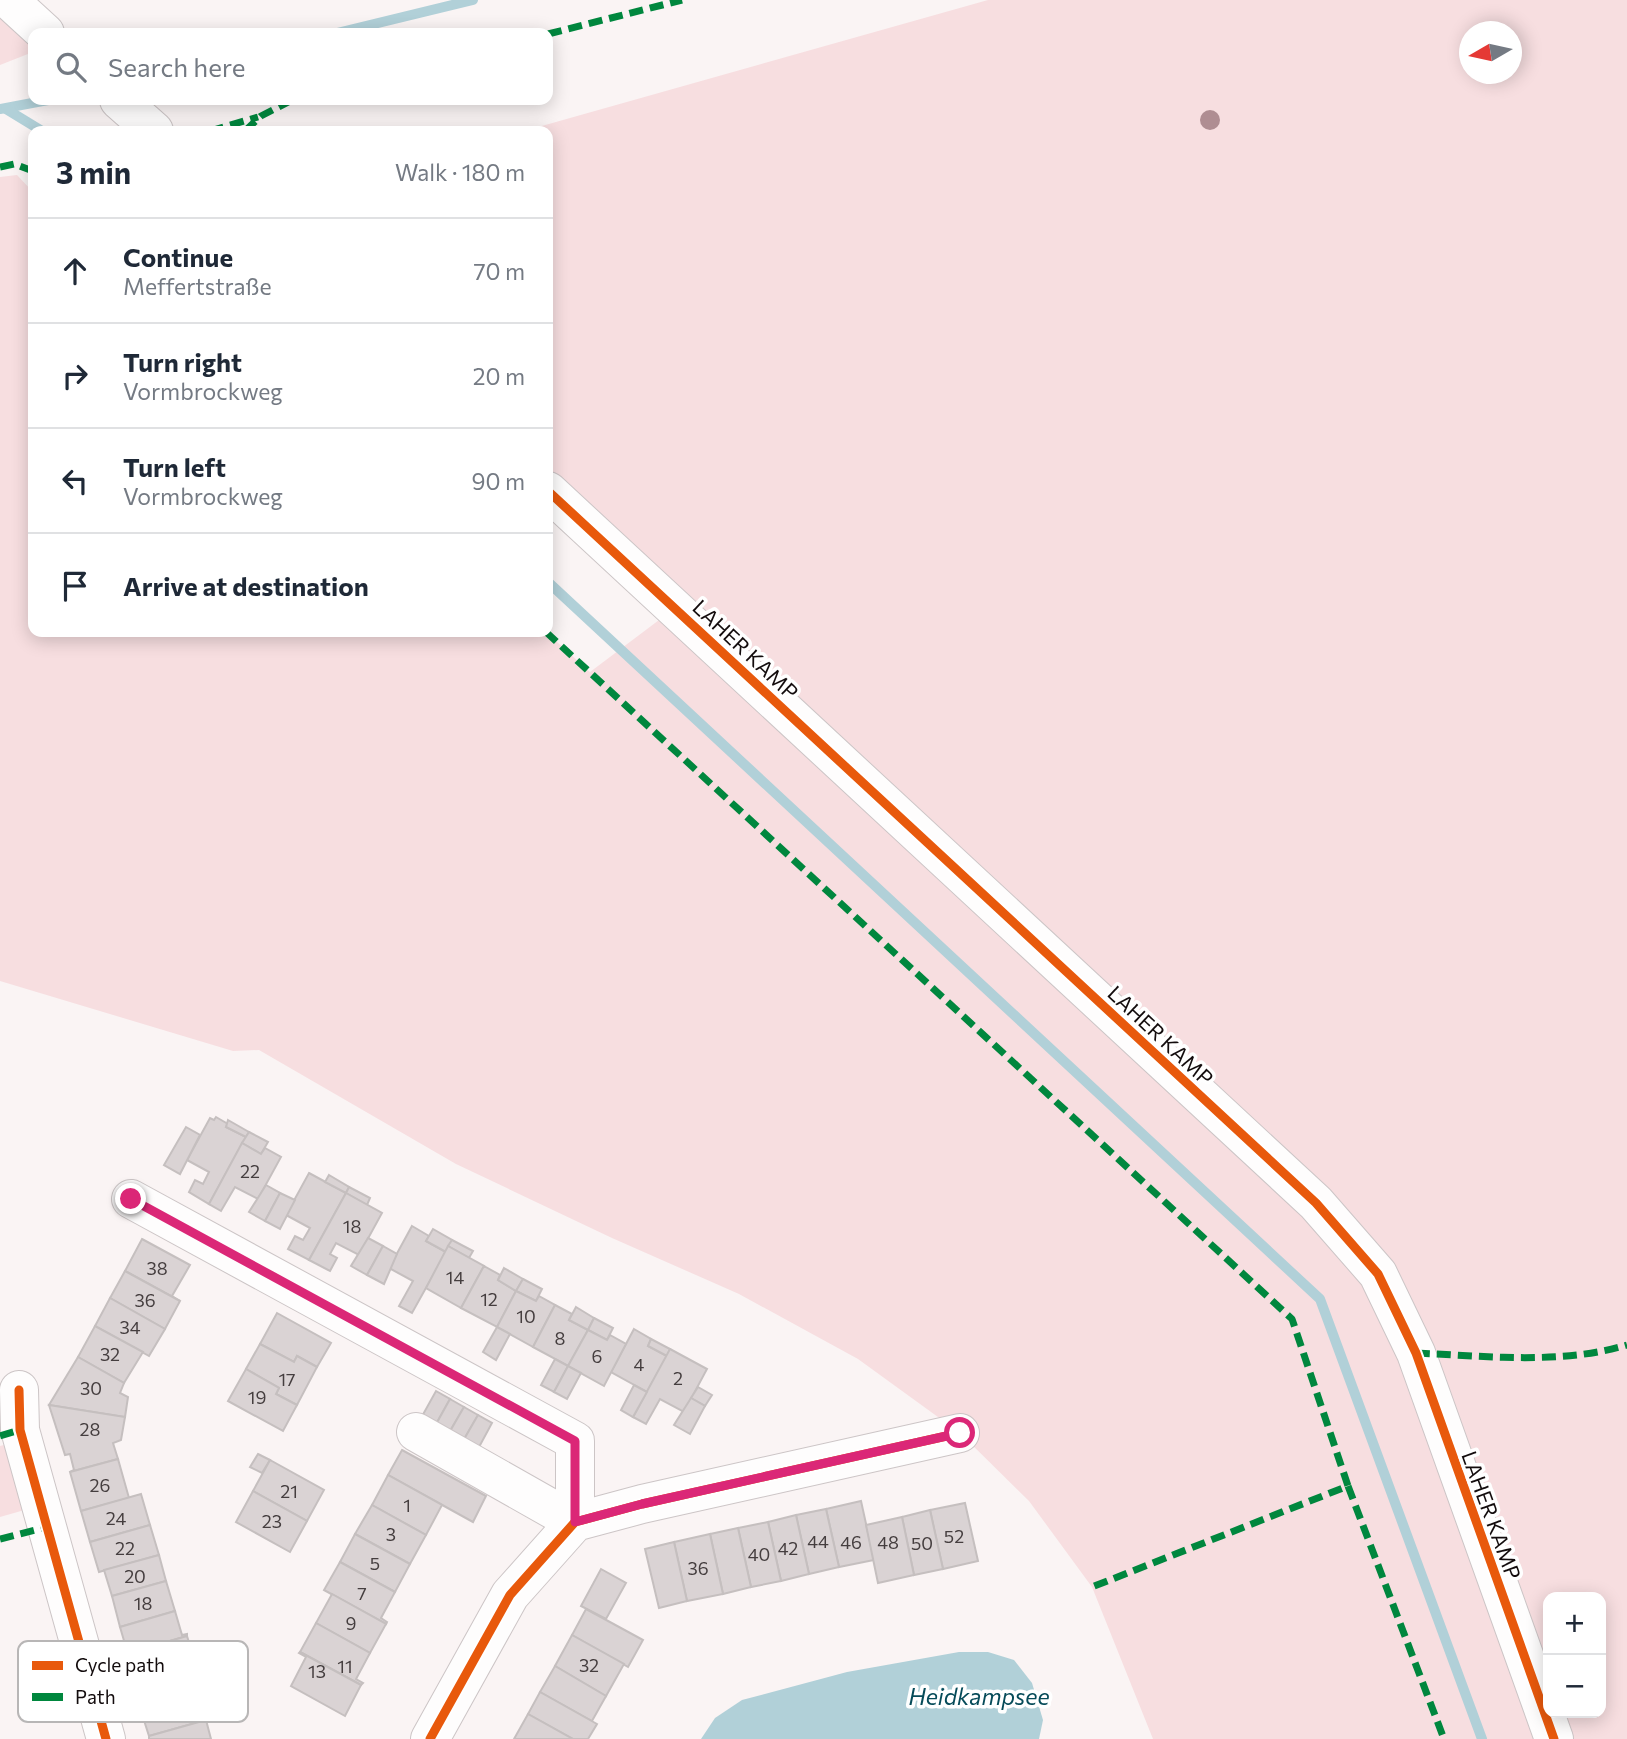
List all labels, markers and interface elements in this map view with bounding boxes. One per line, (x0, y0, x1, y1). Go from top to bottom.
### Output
north arrow (1459, 21, 1522, 84)
search box (28, 28, 553, 105)
icon: search (52, 48, 90, 86)
text: Search here (108, 51, 246, 82)
text: 3 min (56, 153, 131, 190)
text: Walk · 180 m (395, 158, 525, 186)
text: Continue (123, 241, 233, 272)
icon: ahead (56, 252, 94, 290)
text: 70 m (473, 257, 525, 285)
text: Meffertstraße (123, 272, 272, 300)
text: Turn right (123, 346, 242, 377)
icon: right (56, 357, 94, 395)
text: 20 m (473, 362, 525, 390)
text: Vormbrockweg (123, 377, 283, 405)
text: Turn left (123, 451, 226, 482)
icon: left (56, 462, 94, 500)
text: 90 m (472, 467, 525, 495)
text: Vormbrockweg (123, 482, 283, 510)
icon: arrive (56, 567, 94, 605)
text: Arrive at destination (123, 570, 369, 601)
street label: LAHER KAMP (688, 594, 804, 704)
street label: LAHER KAMP (1103, 980, 1219, 1090)
house number: 22 (240, 1160, 260, 1182)
route end (115, 1183, 146, 1214)
house number: 18 (343, 1215, 361, 1237)
house number: 38 (146, 1257, 168, 1279)
house number: 14 (446, 1266, 464, 1288)
house number: 12 (480, 1288, 498, 1310)
house number: 36 (134, 1289, 156, 1311)
house number: 10 (516, 1305, 536, 1327)
house number: 34 (119, 1316, 141, 1338)
house number: 8 (555, 1327, 566, 1349)
house number: 32 (100, 1343, 120, 1365)
house number: 6 (592, 1345, 602, 1367)
house number: 4 (634, 1353, 645, 1375)
house number: 2 (673, 1367, 683, 1389)
house number: 17 (278, 1368, 296, 1390)
house number: 30 (80, 1377, 102, 1399)
house number: 19 (248, 1386, 266, 1408)
route start (944, 1417, 975, 1448)
house number: 28 (80, 1418, 101, 1440)
street label: LAHER KAMP (1457, 1447, 1527, 1583)
house number: 26 (90, 1474, 110, 1496)
house number: 21 (280, 1480, 298, 1502)
house number: 1 (403, 1494, 411, 1516)
house number: 24 (106, 1507, 126, 1529)
house number: 23 (262, 1510, 282, 1532)
house number: 3 (386, 1523, 396, 1545)
house number: 52 (944, 1525, 964, 1547)
house number: 44 (807, 1530, 829, 1552)
house number: 46 (840, 1531, 862, 1553)
house number: 48 (877, 1531, 899, 1553)
house number: 50 (911, 1532, 933, 1554)
house number: 22 (115, 1537, 135, 1559)
house number: 42 (778, 1537, 798, 1559)
house number: 40 (748, 1543, 770, 1565)
house number: 5 (370, 1552, 380, 1574)
house number: 36 (687, 1557, 709, 1579)
house number: 20 (124, 1565, 146, 1587)
house number: 7 (357, 1582, 367, 1604)
house number: 18 (134, 1592, 152, 1614)
map controls (1543, 1592, 1606, 1718)
button: + (1543, 1592, 1606, 1655)
house number: 9 (346, 1612, 356, 1634)
legend (18, 1641, 248, 1722)
text: Cycle path (75, 1653, 165, 1676)
house number: 32 (579, 1654, 599, 1676)
house number: 11 (337, 1655, 353, 1677)
button: − (1543, 1655, 1606, 1718)
house number: 13 (308, 1660, 326, 1682)
water label: Heidkampsee (908, 1682, 1050, 1710)
text: Path (75, 1685, 116, 1708)

